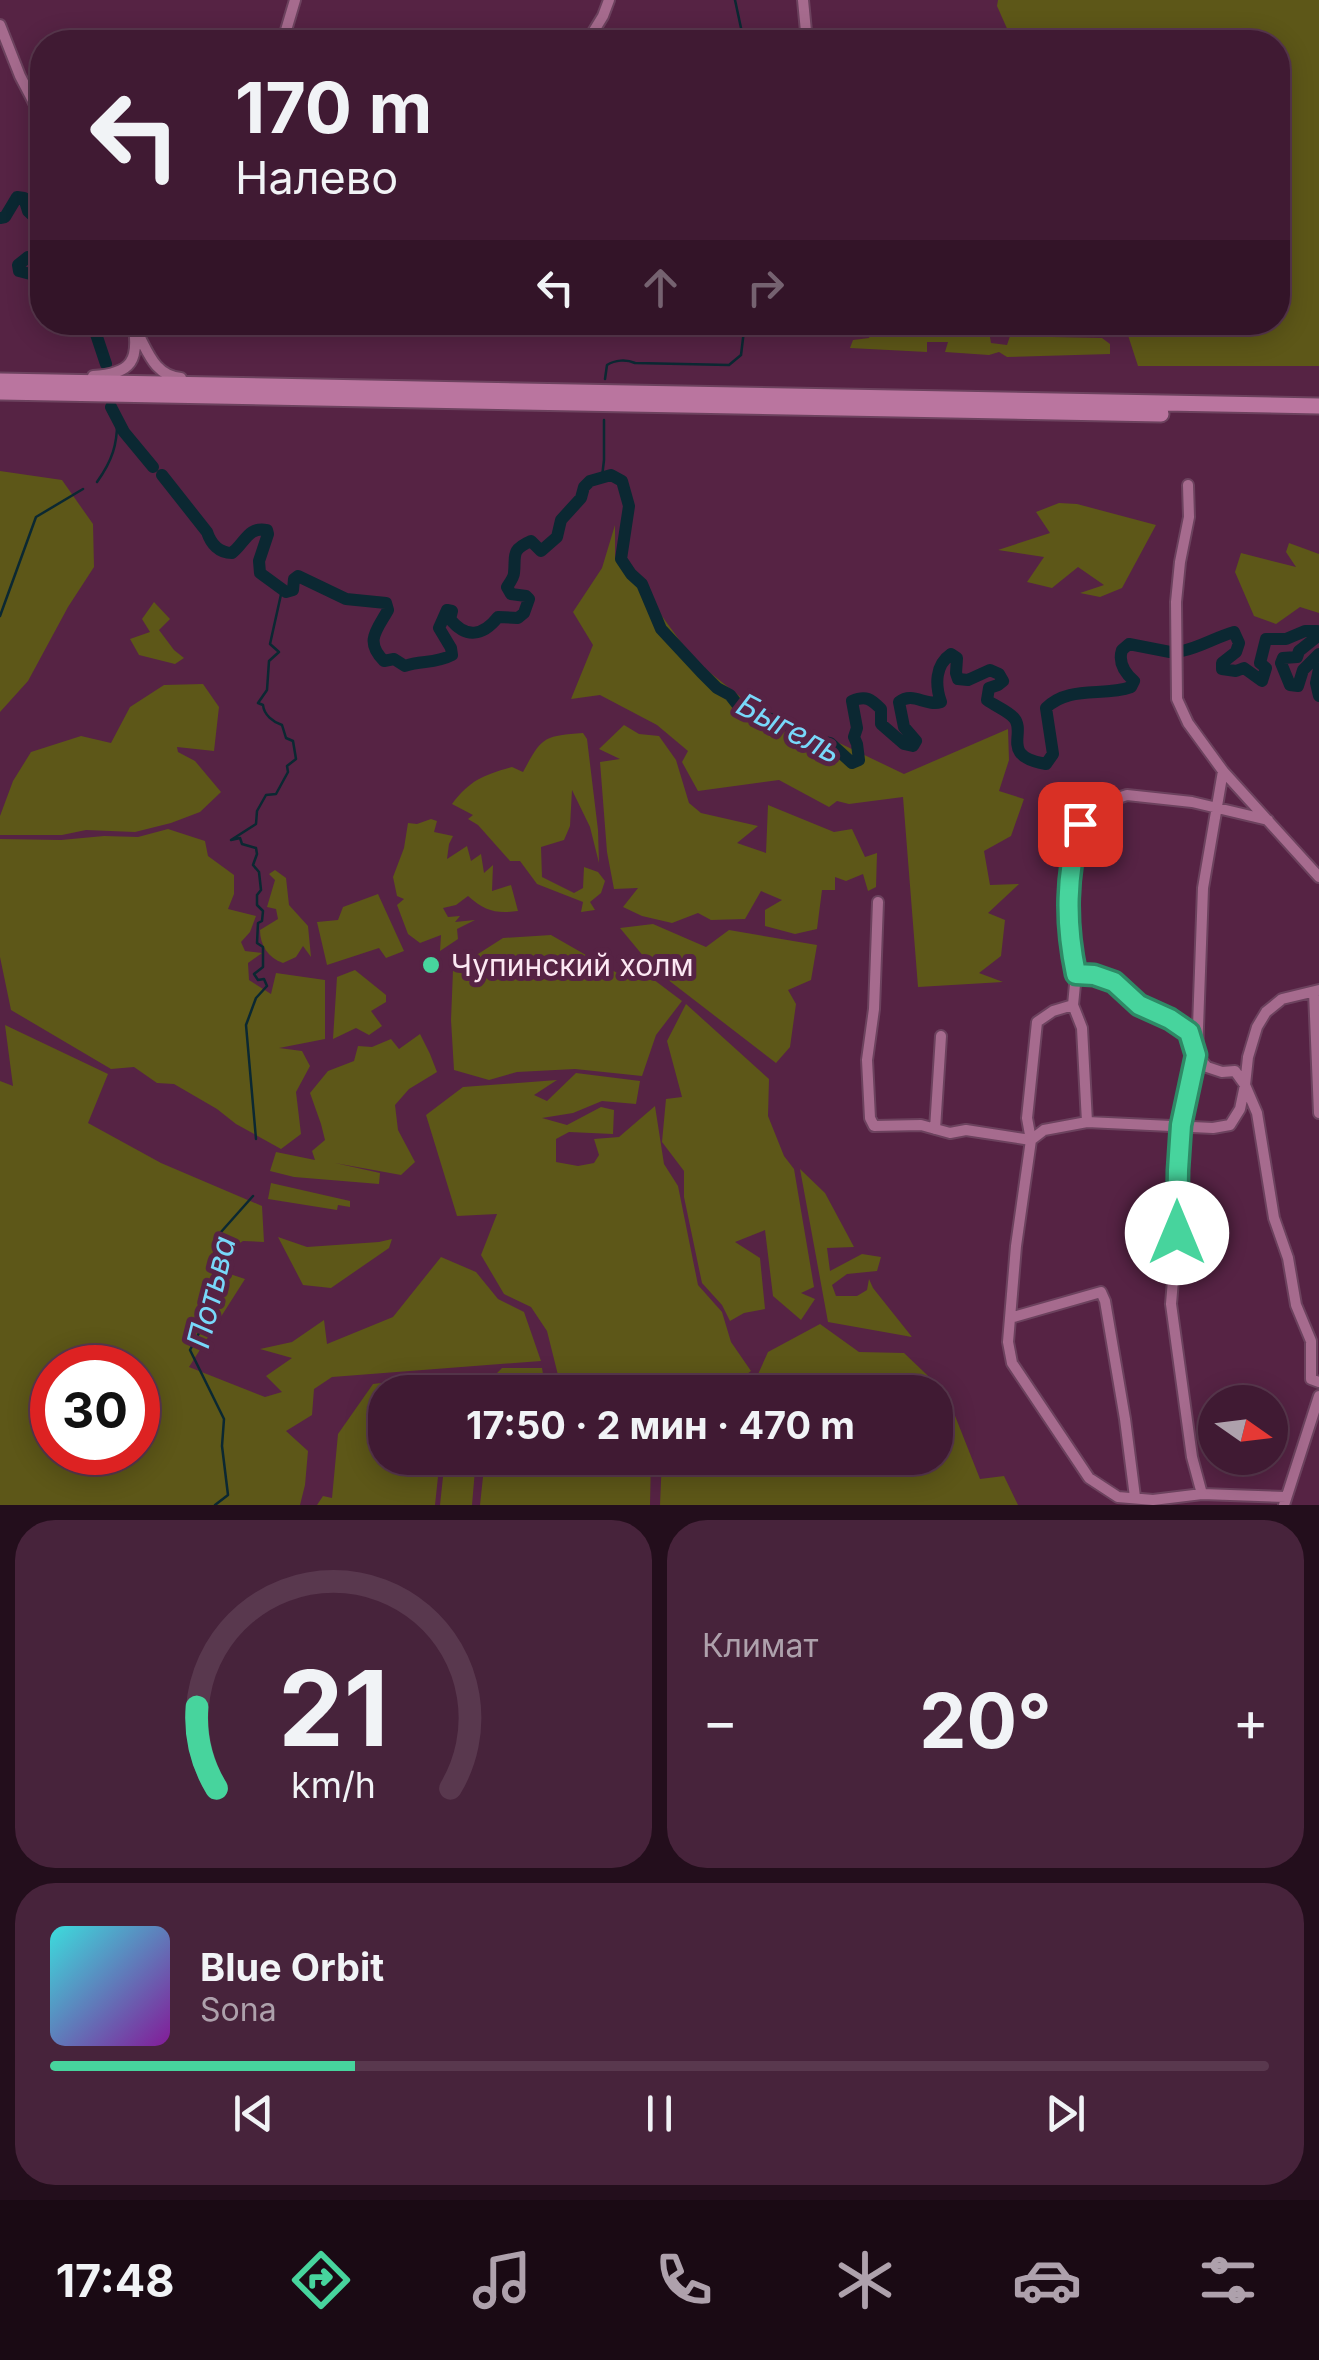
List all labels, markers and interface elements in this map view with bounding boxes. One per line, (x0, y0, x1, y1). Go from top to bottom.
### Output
text: 170 m (235, 65, 432, 150)
icon: left (70, 70, 200, 200)
text: Налево (235, 150, 398, 205)
icon: left (528, 260, 583, 315)
icon: ahead (633, 260, 688, 315)
icon: right (738, 260, 793, 315)
water label: Быгель (730, 684, 848, 772)
pin (1038, 782, 1123, 867)
icon: arrive (1053, 797, 1108, 852)
place label: Чупинский холм (451, 947, 694, 983)
marker: Чупинский холм (420, 954, 442, 976)
position arrow (1125, 1181, 1229, 1285)
water label: Потьва (178, 1232, 244, 1352)
speed limit sign: 30 (30, 1345, 160, 1475)
north arrow (1198, 1385, 1288, 1475)
map controls (1198, 1385, 1288, 1475)
text: 17:50 · 2 мин · 470 m (466, 1402, 855, 1448)
text: Климат (702, 1626, 818, 1665)
text: 21 (278, 1645, 389, 1771)
text: 20° (919, 1675, 1052, 1766)
text: − (702, 1688, 738, 1754)
text: + (1233, 1688, 1269, 1754)
text: km/h (291, 1763, 376, 1807)
text: Blue Orbit (200, 1944, 384, 1990)
text: Sona (200, 1990, 277, 2029)
icon: previous (226, 2086, 281, 2141)
icon: pause (632, 2086, 687, 2141)
icon: next (1038, 2086, 1093, 2141)
icon: directions (286, 2245, 356, 2315)
icon: music (467, 2245, 537, 2315)
icon: phone (649, 2245, 719, 2315)
icon: climate (830, 2245, 900, 2315)
icon: car (1012, 2245, 1082, 2315)
icon: filters (1193, 2245, 1263, 2315)
text: 17:48 (56, 2253, 175, 2308)

